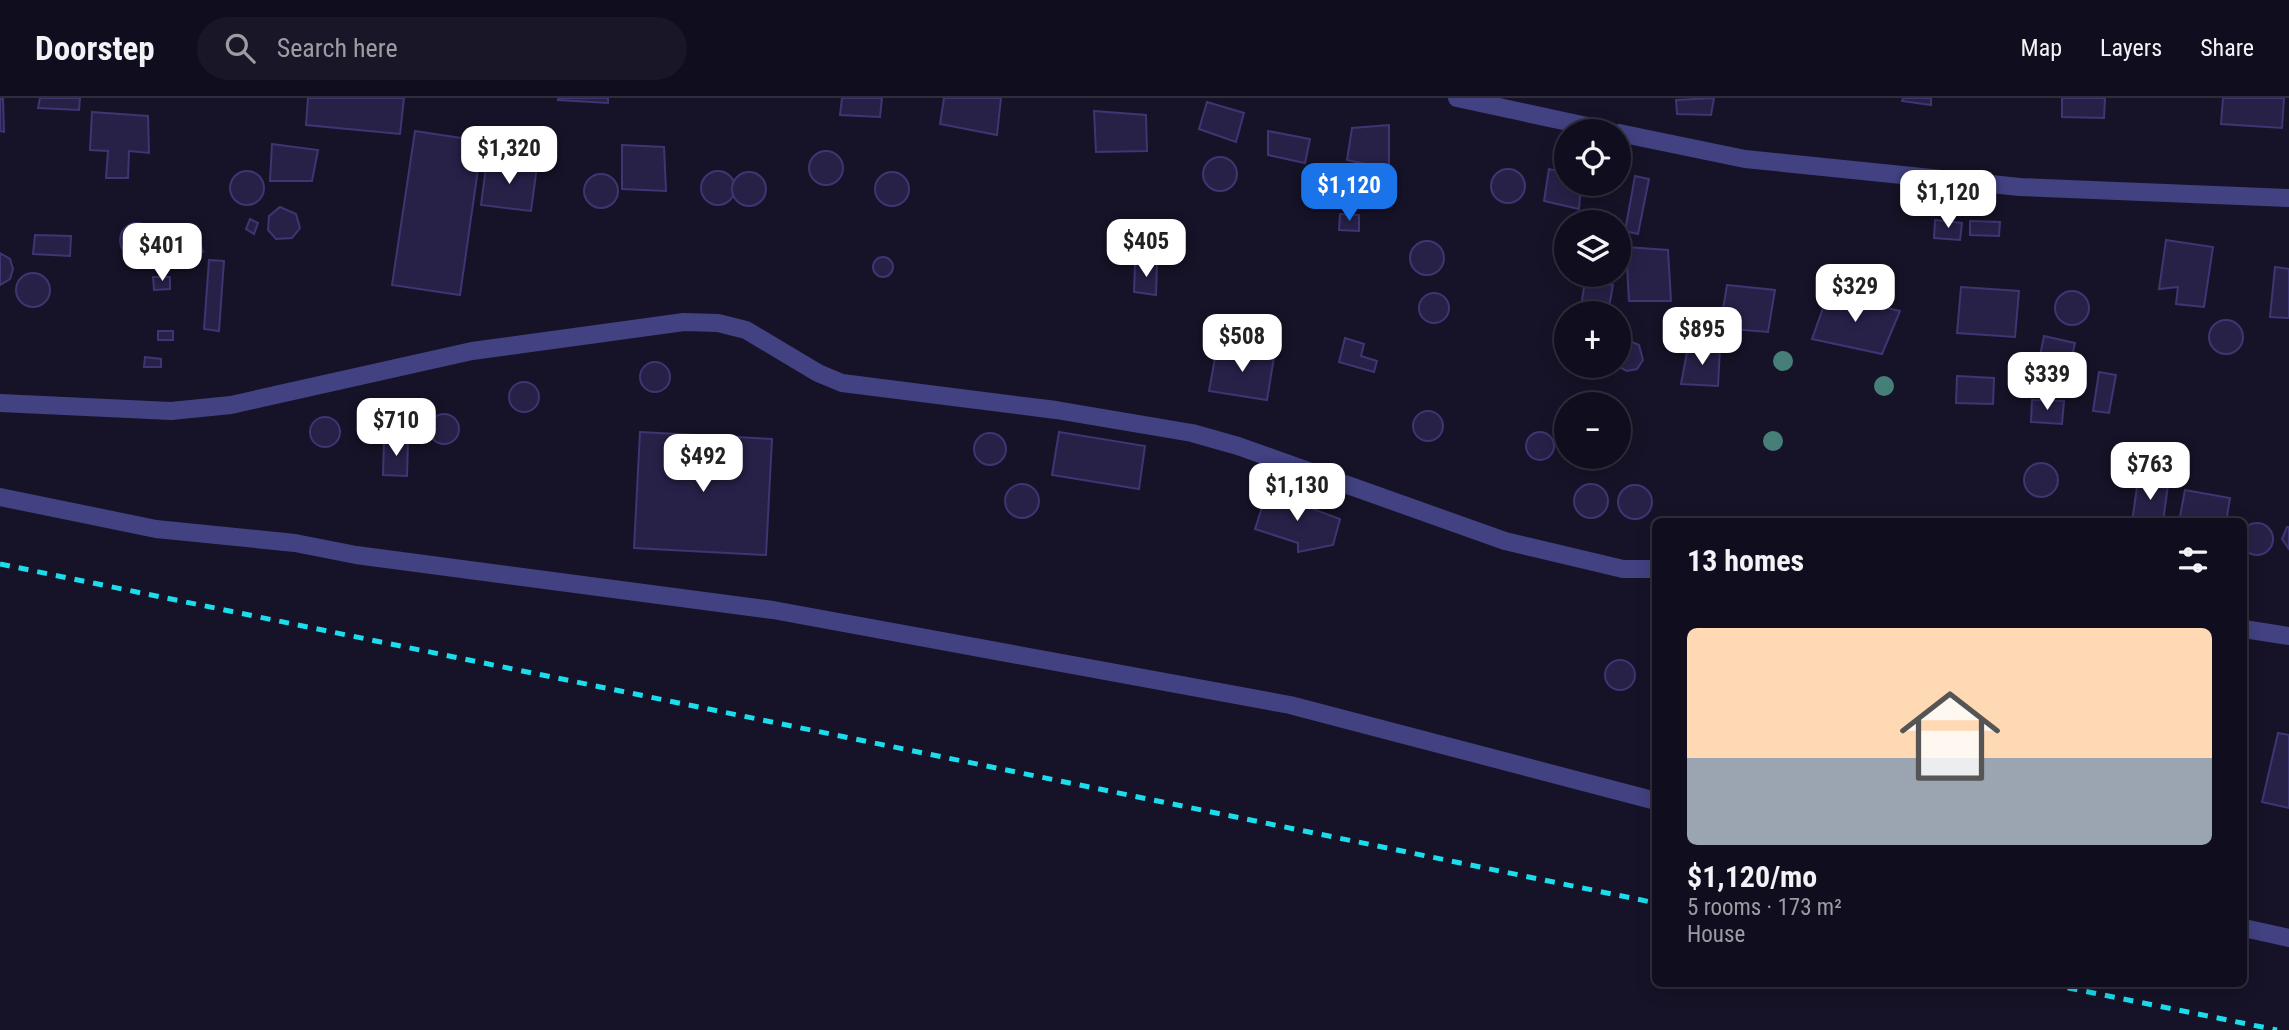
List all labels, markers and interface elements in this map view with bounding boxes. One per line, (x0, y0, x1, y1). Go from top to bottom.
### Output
search box (197, 17, 687, 80)
text: Doorstep (35, 29, 155, 68)
icon: search (221, 29, 259, 67)
text: Search here (277, 33, 398, 63)
text: Map (2021, 34, 2062, 62)
text: Layers (2100, 34, 2162, 62)
text: Share (2200, 34, 2254, 62)
map controls (1554, 119, 1631, 469)
button: locate (1554, 119, 1631, 196)
pin: $1,320 (452, 126, 566, 186)
text: $1,320 (477, 135, 541, 162)
pin: $1,120 (1292, 164, 1406, 223)
pin: $1,120 (1891, 170, 2005, 230)
text: $1,120 (1317, 172, 1381, 199)
text: $1,120 (1916, 179, 1980, 206)
button: layers (1554, 210, 1631, 287)
pin: $405 (1105, 220, 1187, 279)
pin: $401 (121, 223, 203, 283)
text: $405 (1123, 228, 1169, 255)
text: $401 (139, 232, 185, 259)
pin: $329 (1814, 264, 1896, 324)
text: $329 (1832, 273, 1878, 300)
button: + (1554, 301, 1631, 378)
pin: $895 (1661, 308, 1743, 367)
pin: $508 (1201, 314, 1283, 374)
text: $895 (1679, 316, 1725, 343)
text: $508 (1219, 323, 1265, 350)
pin: $339 (2006, 352, 2088, 412)
text: $339 (2024, 361, 2070, 388)
button: − (1554, 392, 1631, 469)
pin: $710 (355, 398, 437, 458)
text: $710 (373, 407, 419, 434)
pin: $492 (662, 434, 744, 494)
pin: $763 (2109, 442, 2191, 502)
text: $492 (680, 443, 726, 470)
text: $763 (2127, 451, 2173, 478)
pin: $1,130 (1240, 464, 1354, 523)
text: $1,130 (1265, 472, 1329, 499)
icon: filters (2174, 541, 2212, 579)
text: 13 homes (1687, 543, 1804, 578)
icon: home (1887, 673, 2013, 799)
text: $1,120/mo (1687, 859, 1817, 894)
text: 5 rooms · 173 m² (1687, 894, 1842, 921)
text: House (1687, 921, 1745, 948)

